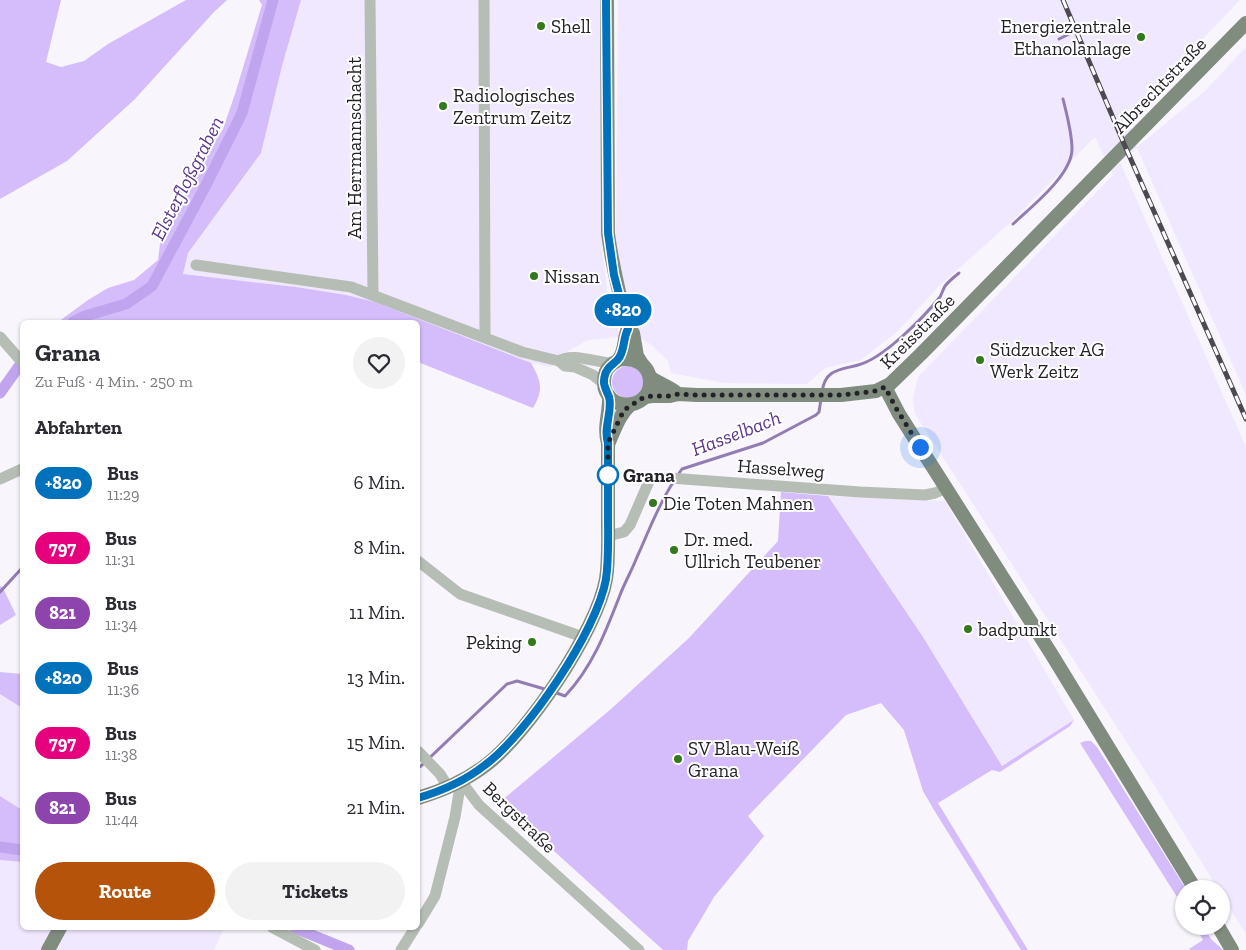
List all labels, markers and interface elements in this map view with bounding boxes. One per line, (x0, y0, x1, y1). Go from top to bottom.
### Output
place label: Shell (551, 15, 591, 38)
place label: Energiezentrale Ethanolanlage (1001, 15, 1131, 60)
marker: Shell (535, 20, 547, 32)
marker: Energiezentrale Ethanolanlage (1135, 31, 1147, 43)
street label: Albrechtstraße (1108, 32, 1211, 138)
street label: Am Herrmannschacht (343, 57, 366, 239)
place label: Radiologisches Zentrum Zeitz (453, 84, 575, 129)
marker: Radiologisches Zentrum Zeitz (437, 100, 449, 112)
water label: Elsterfloßgraben (145, 112, 229, 244)
place label: Nissan (544, 265, 600, 288)
marker: Nissan (528, 270, 540, 282)
street label: Kreisstraße (875, 289, 960, 374)
line badge: +820 (588, 294, 658, 326)
text: +820 (605, 299, 641, 321)
button: heart (353, 337, 405, 389)
text: Grana (35, 338, 100, 367)
place label: Südzucker AG Werk Zeitz (990, 338, 1104, 383)
marker: Südzucker AG Werk Zeitz (974, 354, 986, 366)
text: Zu Fuß · 4 Min. · 250 m (35, 372, 193, 391)
water label: Hasselbach (688, 405, 784, 461)
text: Abfahrten (35, 416, 122, 439)
your location (908, 435, 933, 460)
street label: Hasselweg (737, 454, 826, 483)
text: Bus (107, 462, 139, 485)
marker: Grana (597, 464, 619, 486)
place label: Grana (623, 464, 675, 487)
text: 6 Min. (354, 471, 405, 494)
text: +820 (45, 472, 82, 494)
text: 11:29 (107, 485, 140, 504)
place label: Die Toten Mahnen (663, 492, 813, 515)
marker: Die Toten Mahnen (647, 497, 659, 509)
text: Bus (105, 527, 137, 550)
place label: Dr. med. Ullrich Teubener (684, 528, 821, 573)
text: 8 Min. (353, 536, 405, 559)
text: 797 (49, 537, 76, 559)
marker: Dr. med. Ullrich Teubener (668, 544, 680, 556)
text: 11:31 (105, 550, 135, 569)
text: Bus (105, 592, 137, 615)
text: 11 Min. (349, 601, 405, 624)
text: 821 (49, 602, 76, 624)
text: 11:34 (105, 615, 137, 634)
place label: badpunkt (977, 618, 1057, 641)
marker: badpunkt (962, 623, 974, 635)
place label: Peking (466, 631, 523, 654)
marker: Peking (526, 636, 538, 648)
text: Bus (107, 657, 139, 680)
text: 13 Min. (347, 666, 405, 689)
text: +820 (45, 667, 82, 689)
text: 11:36 (107, 680, 139, 699)
text: Bus (105, 722, 137, 745)
text: 15 Min. (347, 731, 405, 754)
text: 797 (49, 732, 76, 754)
place label: SV Blau-Weiß Grana (688, 737, 800, 782)
text: 11:38 (105, 745, 137, 764)
marker: SV Blau-Weiß Grana (672, 753, 684, 765)
street label: Bergstraße (478, 777, 561, 858)
text: Bus (105, 787, 137, 810)
text: 21 Min. (347, 796, 405, 819)
text: 821 (49, 797, 76, 819)
text: 11:44 (105, 810, 138, 829)
button: Route (35, 862, 215, 920)
button: Tickets (225, 862, 405, 920)
map controls (1175, 880, 1230, 935)
button: locate (1175, 880, 1230, 935)

